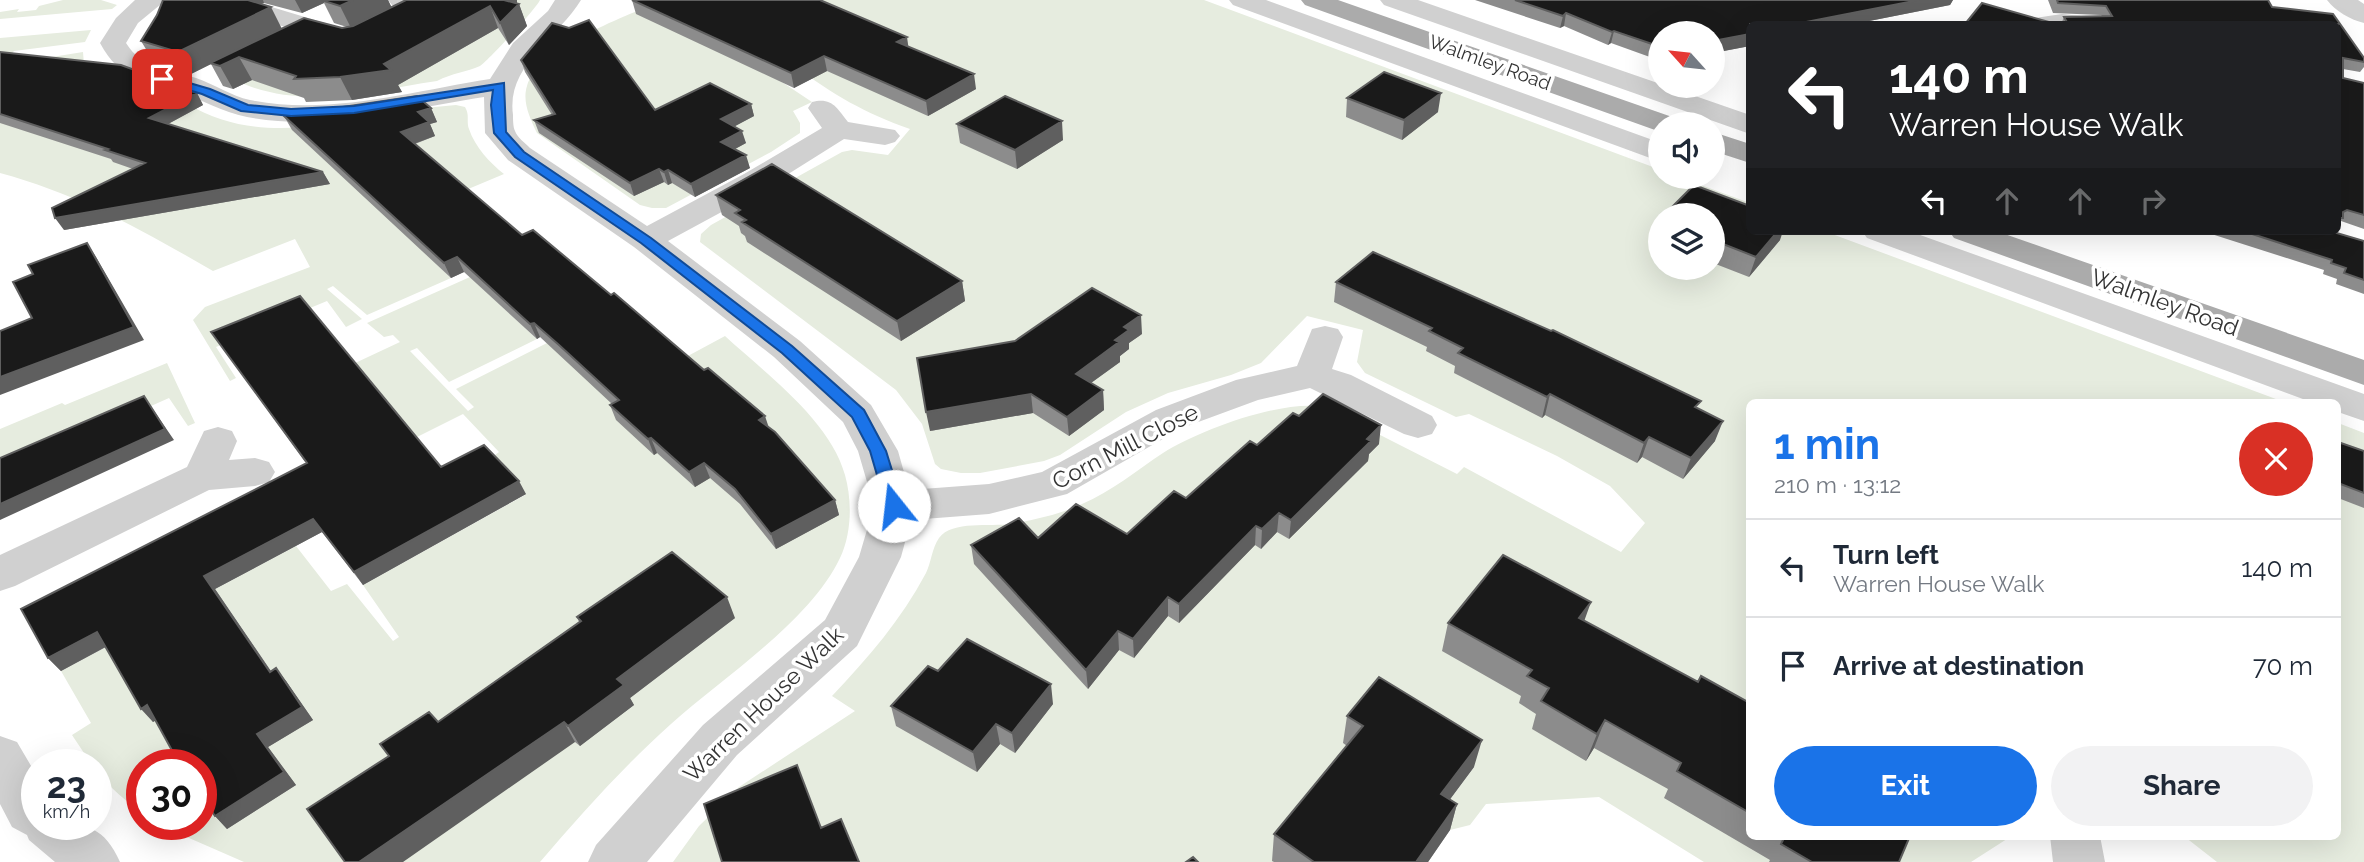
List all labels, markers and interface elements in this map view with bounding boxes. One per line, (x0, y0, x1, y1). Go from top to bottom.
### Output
north arrow (1648, 21, 1726, 98)
map controls (1648, 21, 1725, 280)
street label: Walmley Road (1426, 30, 1554, 94)
text: 140 m (1889, 47, 2029, 104)
pin (132, 49, 192, 109)
icon: left (1774, 49, 1865, 140)
icon: arrive (143, 60, 181, 98)
text: Warren House Walk (1889, 106, 2183, 143)
button: sound (1648, 112, 1725, 189)
icon: left (1915, 182, 1953, 220)
icon: ahead (1988, 182, 2026, 220)
icon: ahead (2061, 182, 2099, 220)
icon: right (2134, 182, 2172, 220)
button: layers (1648, 203, 1725, 280)
street label: Walmley Road (2088, 263, 2242, 341)
street label: Corn Mill Close (1048, 398, 1202, 494)
text: 1 min (1774, 420, 1880, 469)
button: close (2239, 422, 2313, 496)
position arrow (857, 469, 931, 543)
text: 210 m · 13:12 (1774, 471, 1901, 498)
text: Turn left (1833, 540, 1939, 570)
icon: left (1774, 549, 1812, 587)
text: 140 m (2241, 553, 2313, 583)
text: Warren House Walk (1833, 570, 2045, 597)
street label: Warren House Walk (678, 621, 848, 787)
icon: arrive (1774, 647, 1812, 685)
text: Arrive at destination (1833, 651, 2084, 681)
text: 70 m (2253, 651, 2313, 681)
button: Exit (1774, 746, 2037, 826)
button: Share (2051, 746, 2313, 826)
speed limit sign: 30 (126, 749, 217, 840)
text: 23 (47, 765, 86, 806)
text: km/h (43, 801, 90, 822)

